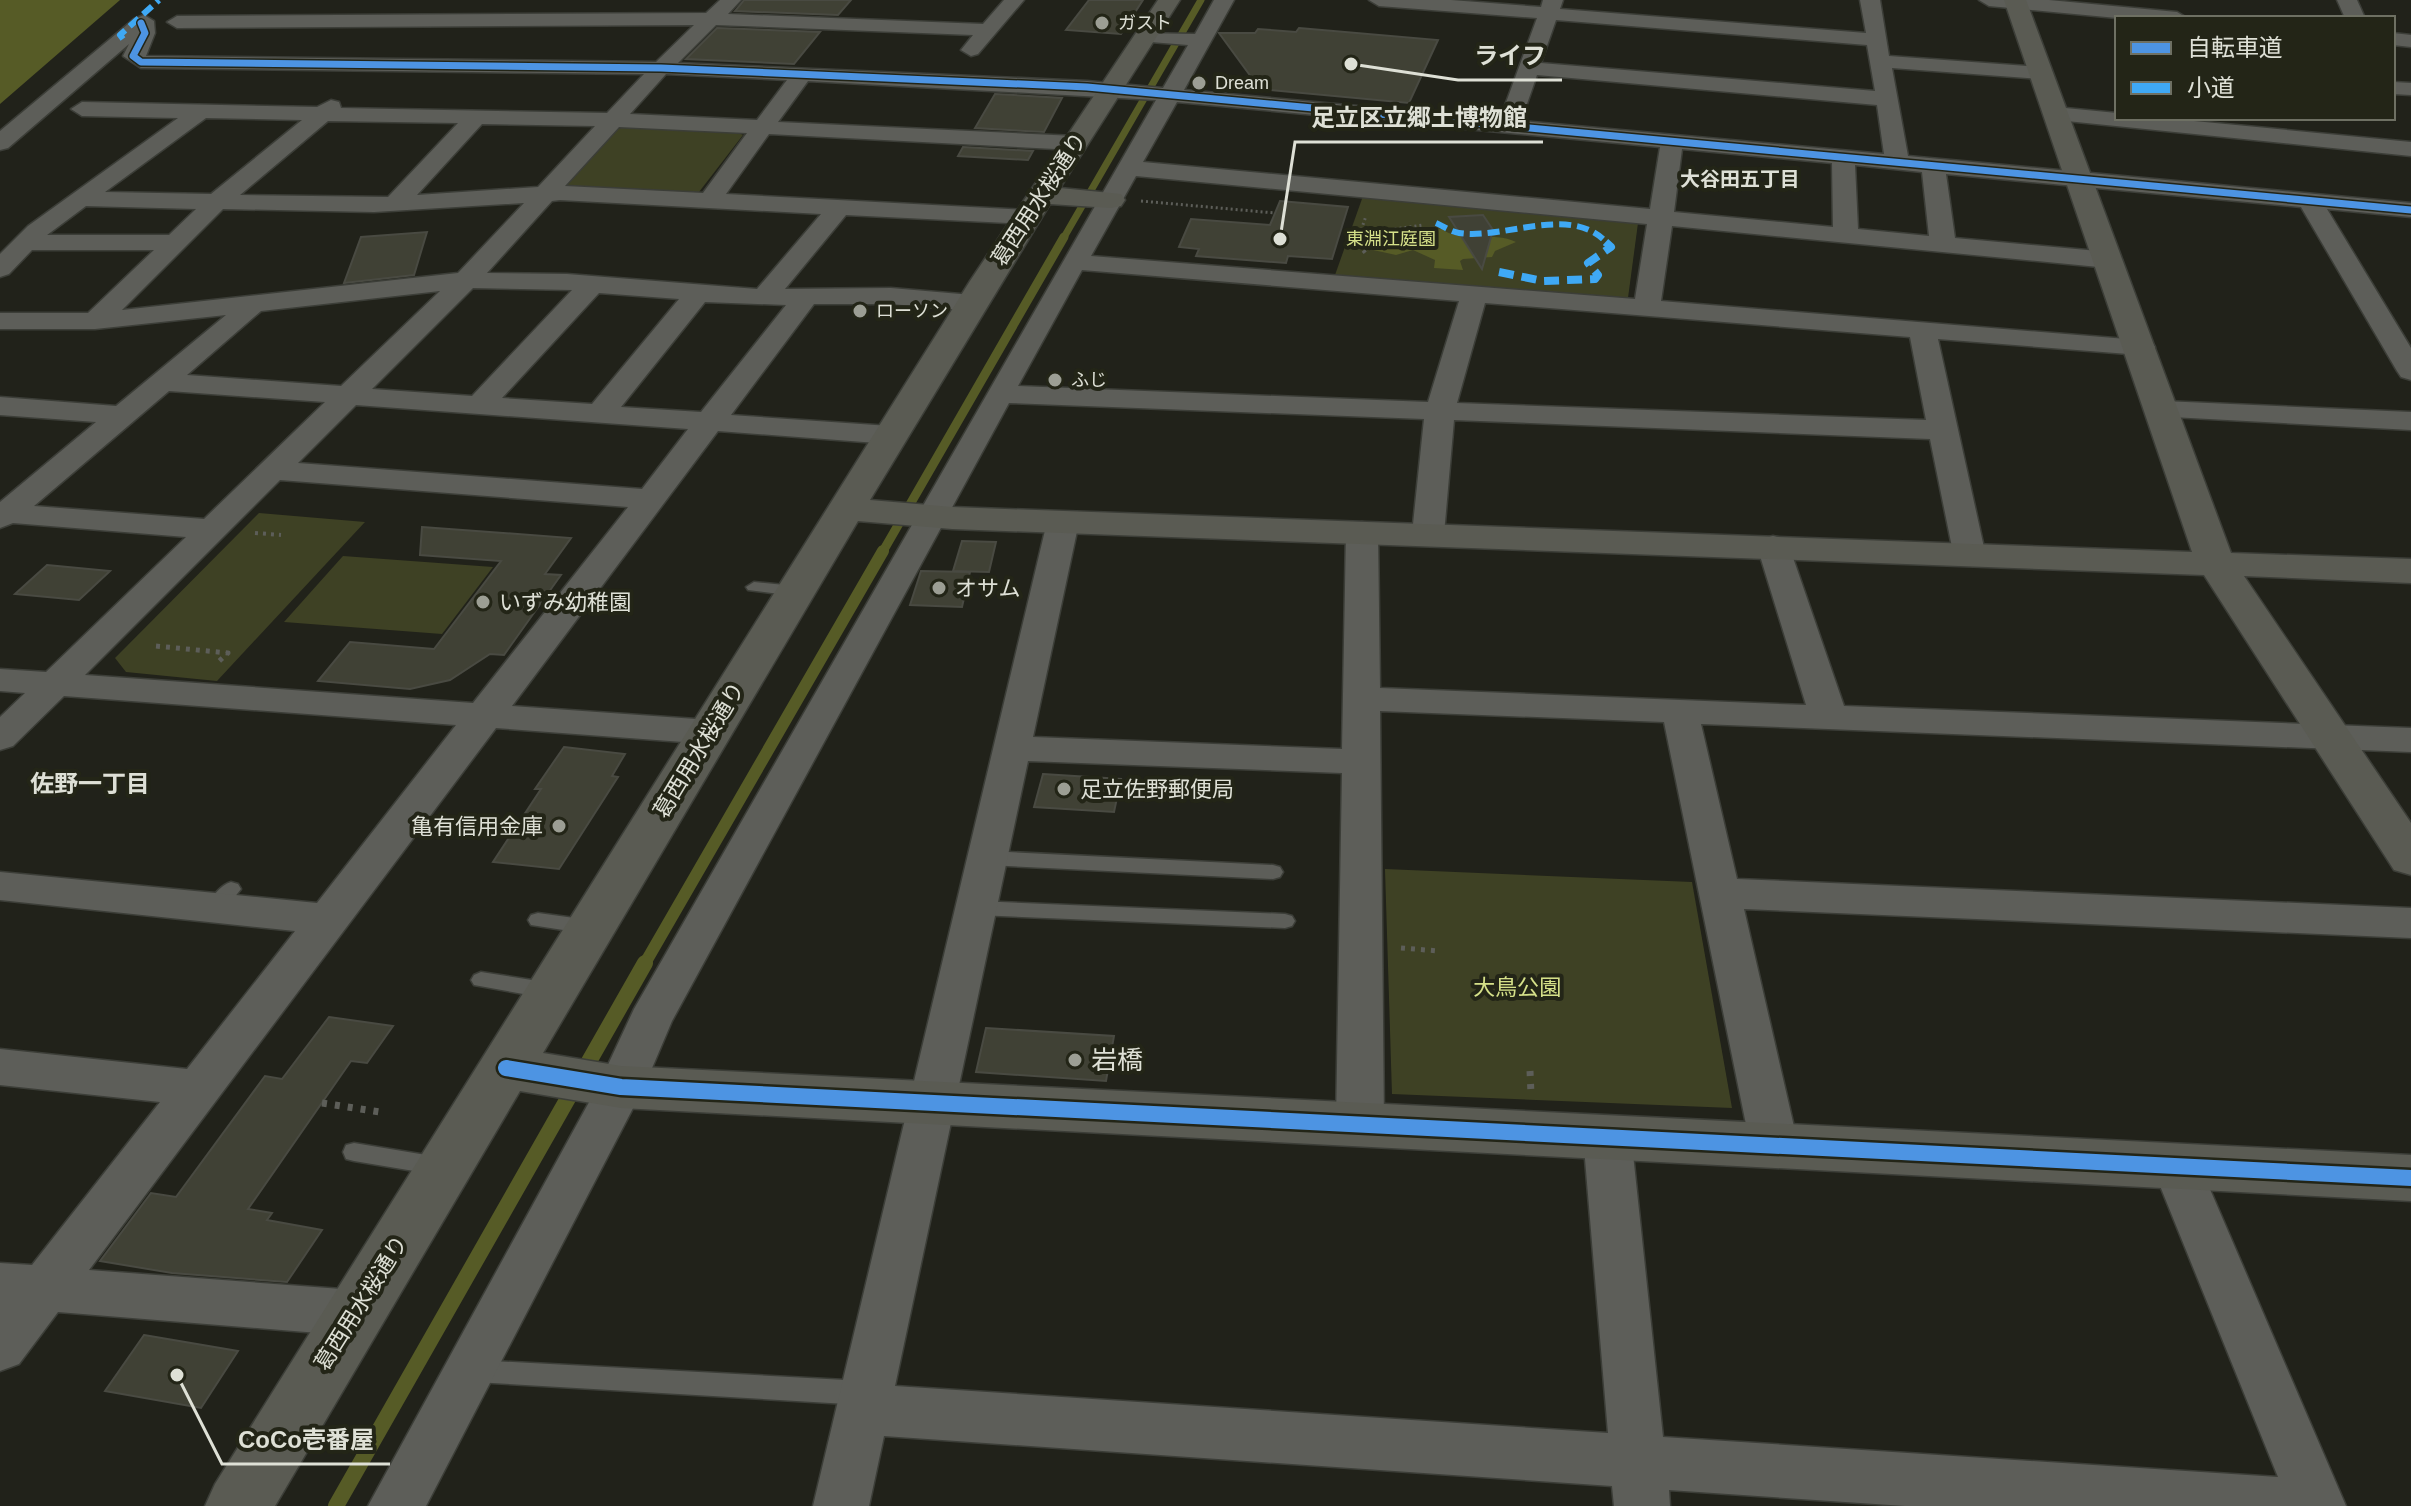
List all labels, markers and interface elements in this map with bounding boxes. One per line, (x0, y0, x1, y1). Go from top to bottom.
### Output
place label: ガスト (1118, 13, 1172, 33)
marker: ガスト (1093, 14, 1111, 32)
legend (2115, 16, 2395, 120)
callout: ライフ (1458, 32, 1562, 80)
text: 自転車道 (2187, 34, 2283, 61)
text: ライフ (1474, 42, 1546, 69)
place label: Dream (1215, 73, 1269, 93)
marker: Dream (1190, 74, 1208, 92)
text: 小道 (2187, 74, 2235, 101)
callout: 足立区立郷土博物館 (1295, 94, 1543, 142)
text: 足立区立郷土博物館 (1311, 104, 1527, 131)
street label: 葛西用水桜通り (987, 128, 1091, 270)
district label: 大谷田五丁目 (1680, 168, 1800, 190)
park label: 東淵江庭園 (1346, 229, 1436, 249)
place label: ローソン (876, 301, 948, 321)
marker: ローソン (851, 302, 869, 320)
place label: ふじ (1071, 370, 1107, 390)
marker: ふじ (1046, 371, 1064, 389)
place label: オサム (955, 576, 1021, 601)
marker: オサム (930, 579, 948, 597)
place label: いずみ幼稚園 (499, 590, 631, 615)
marker: いずみ幼稚園 (474, 593, 492, 611)
street label: 葛西用水桜通り (649, 678, 749, 822)
district label: 佐野一丁目 (30, 770, 150, 797)
place label: 足立佐野郵便局 (1080, 777, 1234, 802)
marker: 足立佐野郵便局 (1055, 780, 1073, 798)
place label: 亀有信用金庫 (411, 814, 543, 839)
marker: 亀有信用金庫 (550, 817, 568, 835)
park label: 大鳥公園 (1473, 975, 1561, 1000)
place label: 岩橋 (1091, 1045, 1143, 1075)
marker: 岩橋 (1066, 1051, 1084, 1069)
street label: 葛西用水桜通り (310, 1231, 412, 1375)
callout: CoCo壱番屋 (222, 1416, 390, 1464)
text: CoCo壱番屋 (238, 1426, 374, 1453)

